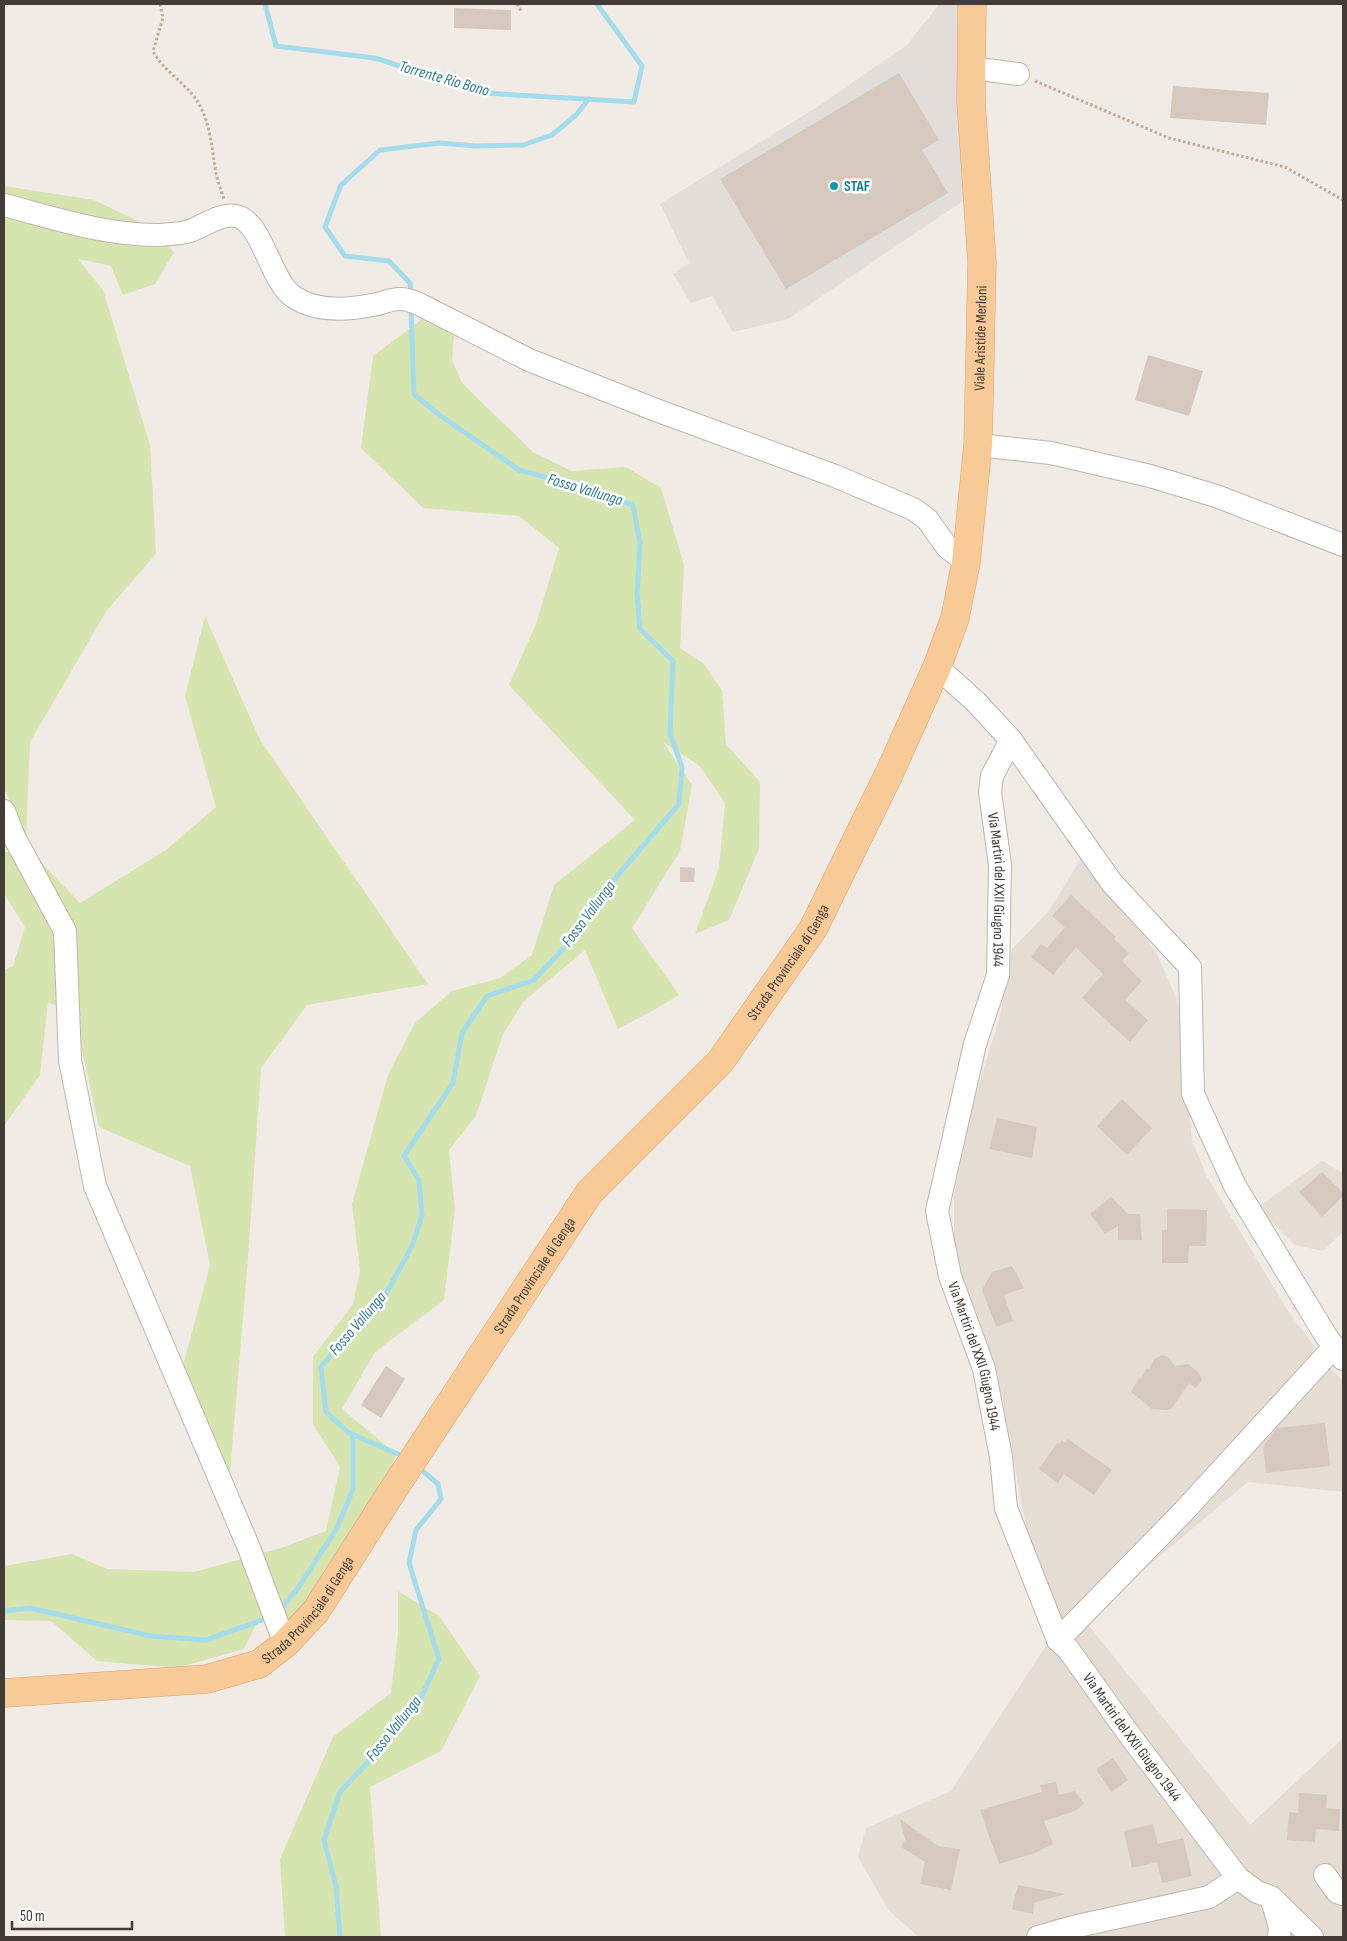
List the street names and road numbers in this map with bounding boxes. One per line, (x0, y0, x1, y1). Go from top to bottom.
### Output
street label: Viale Aristide Merloni (970, 285, 991, 391)
street label: Via Martiri del XXII Giugno 1944 (983, 811, 1010, 967)
street label: Strada Provinciale di Genga (743, 901, 833, 1024)
street label: Strada Provinciale di Genga (489, 1214, 580, 1337)
street label: Via Martiri del XXII Giugno 1944 (943, 1279, 1005, 1432)
street label: Strada Provinciale di Genga (258, 1552, 358, 1668)
street label: Via Martiri del XXII Giugno 1944 (1079, 1669, 1186, 1805)

